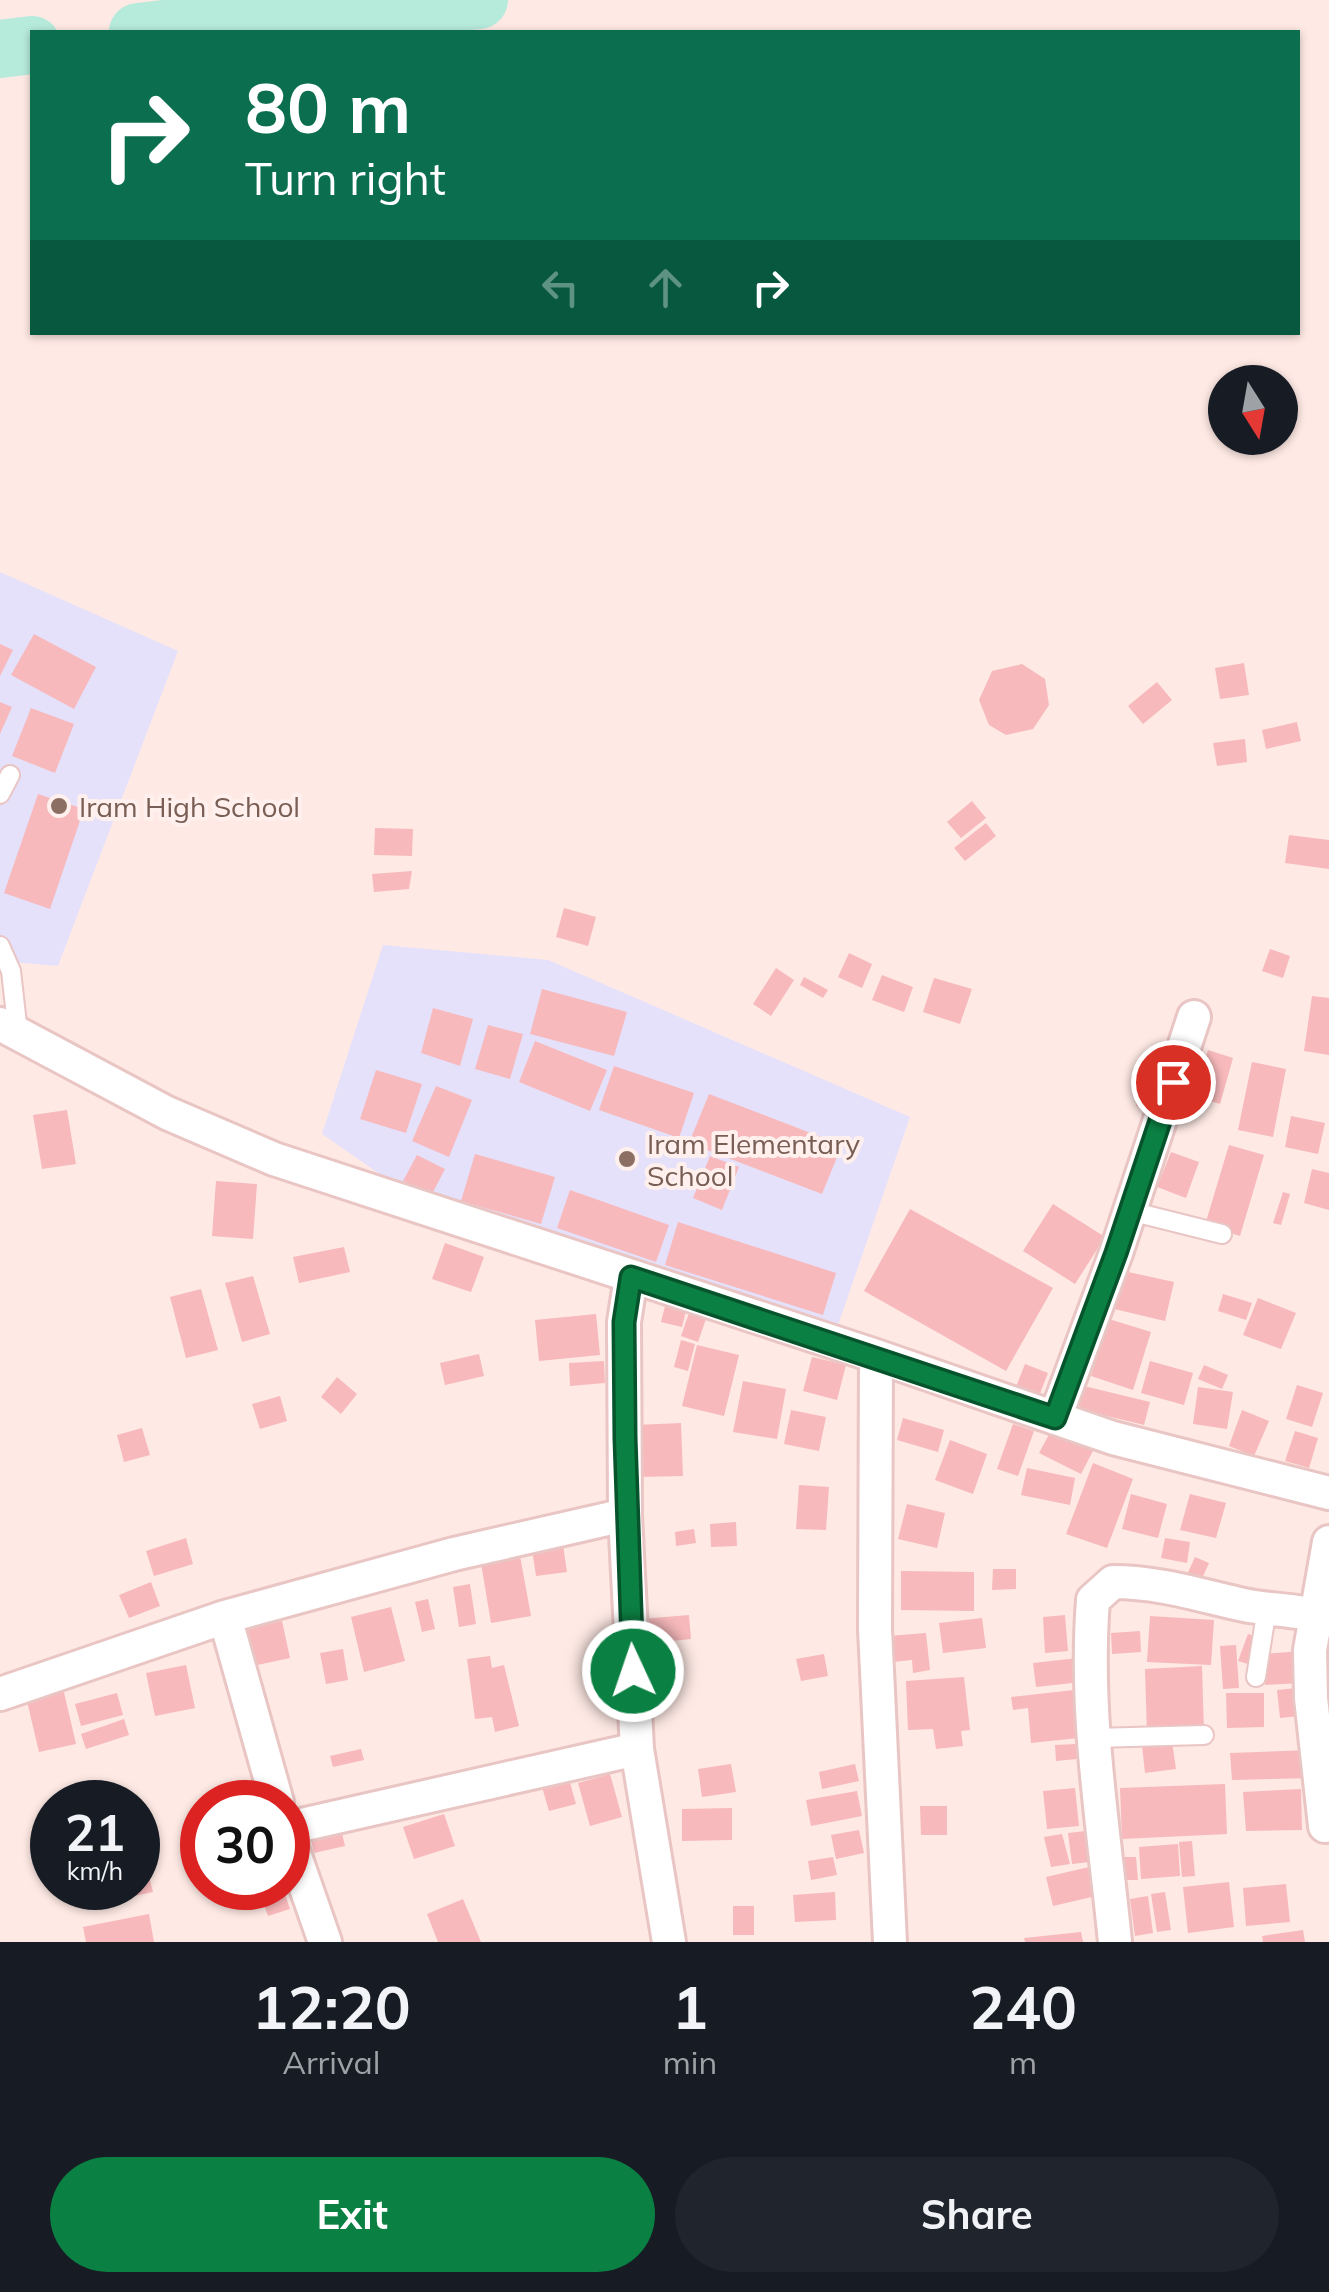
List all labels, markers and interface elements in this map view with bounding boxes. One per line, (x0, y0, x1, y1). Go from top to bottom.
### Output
text: 80 m (245, 63, 411, 151)
icon: right (80, 70, 210, 200)
text: Turn right (245, 150, 446, 206)
icon: left (533, 260, 588, 315)
icon: ahead (638, 260, 693, 315)
icon: right (743, 260, 798, 315)
north arrow (1208, 365, 1298, 455)
map controls (1208, 365, 1298, 455)
place label: Iram High School (79, 789, 300, 824)
marker: Iram High School (48, 795, 70, 817)
pin (1131, 1040, 1216, 1125)
icon: arrive (1146, 1055, 1201, 1110)
place label: Iram Elementary School (647, 1126, 860, 1193)
marker: Iram Elementary School (616, 1148, 638, 1170)
position arrow (581, 1619, 685, 1723)
speed limit sign: 30 (180, 1780, 310, 1910)
text: 21 (65, 1801, 125, 1864)
text: km/h (67, 1855, 123, 1886)
text: 12:20 (252, 1969, 411, 2044)
text: 1 (672, 1969, 708, 2044)
text: 240 (969, 1969, 1077, 2044)
text: Arrival (282, 2042, 380, 2082)
text: min (663, 2042, 717, 2082)
text: m (1009, 2042, 1037, 2082)
button: Exit (50, 2157, 655, 2272)
button: Share (675, 2157, 1279, 2272)

